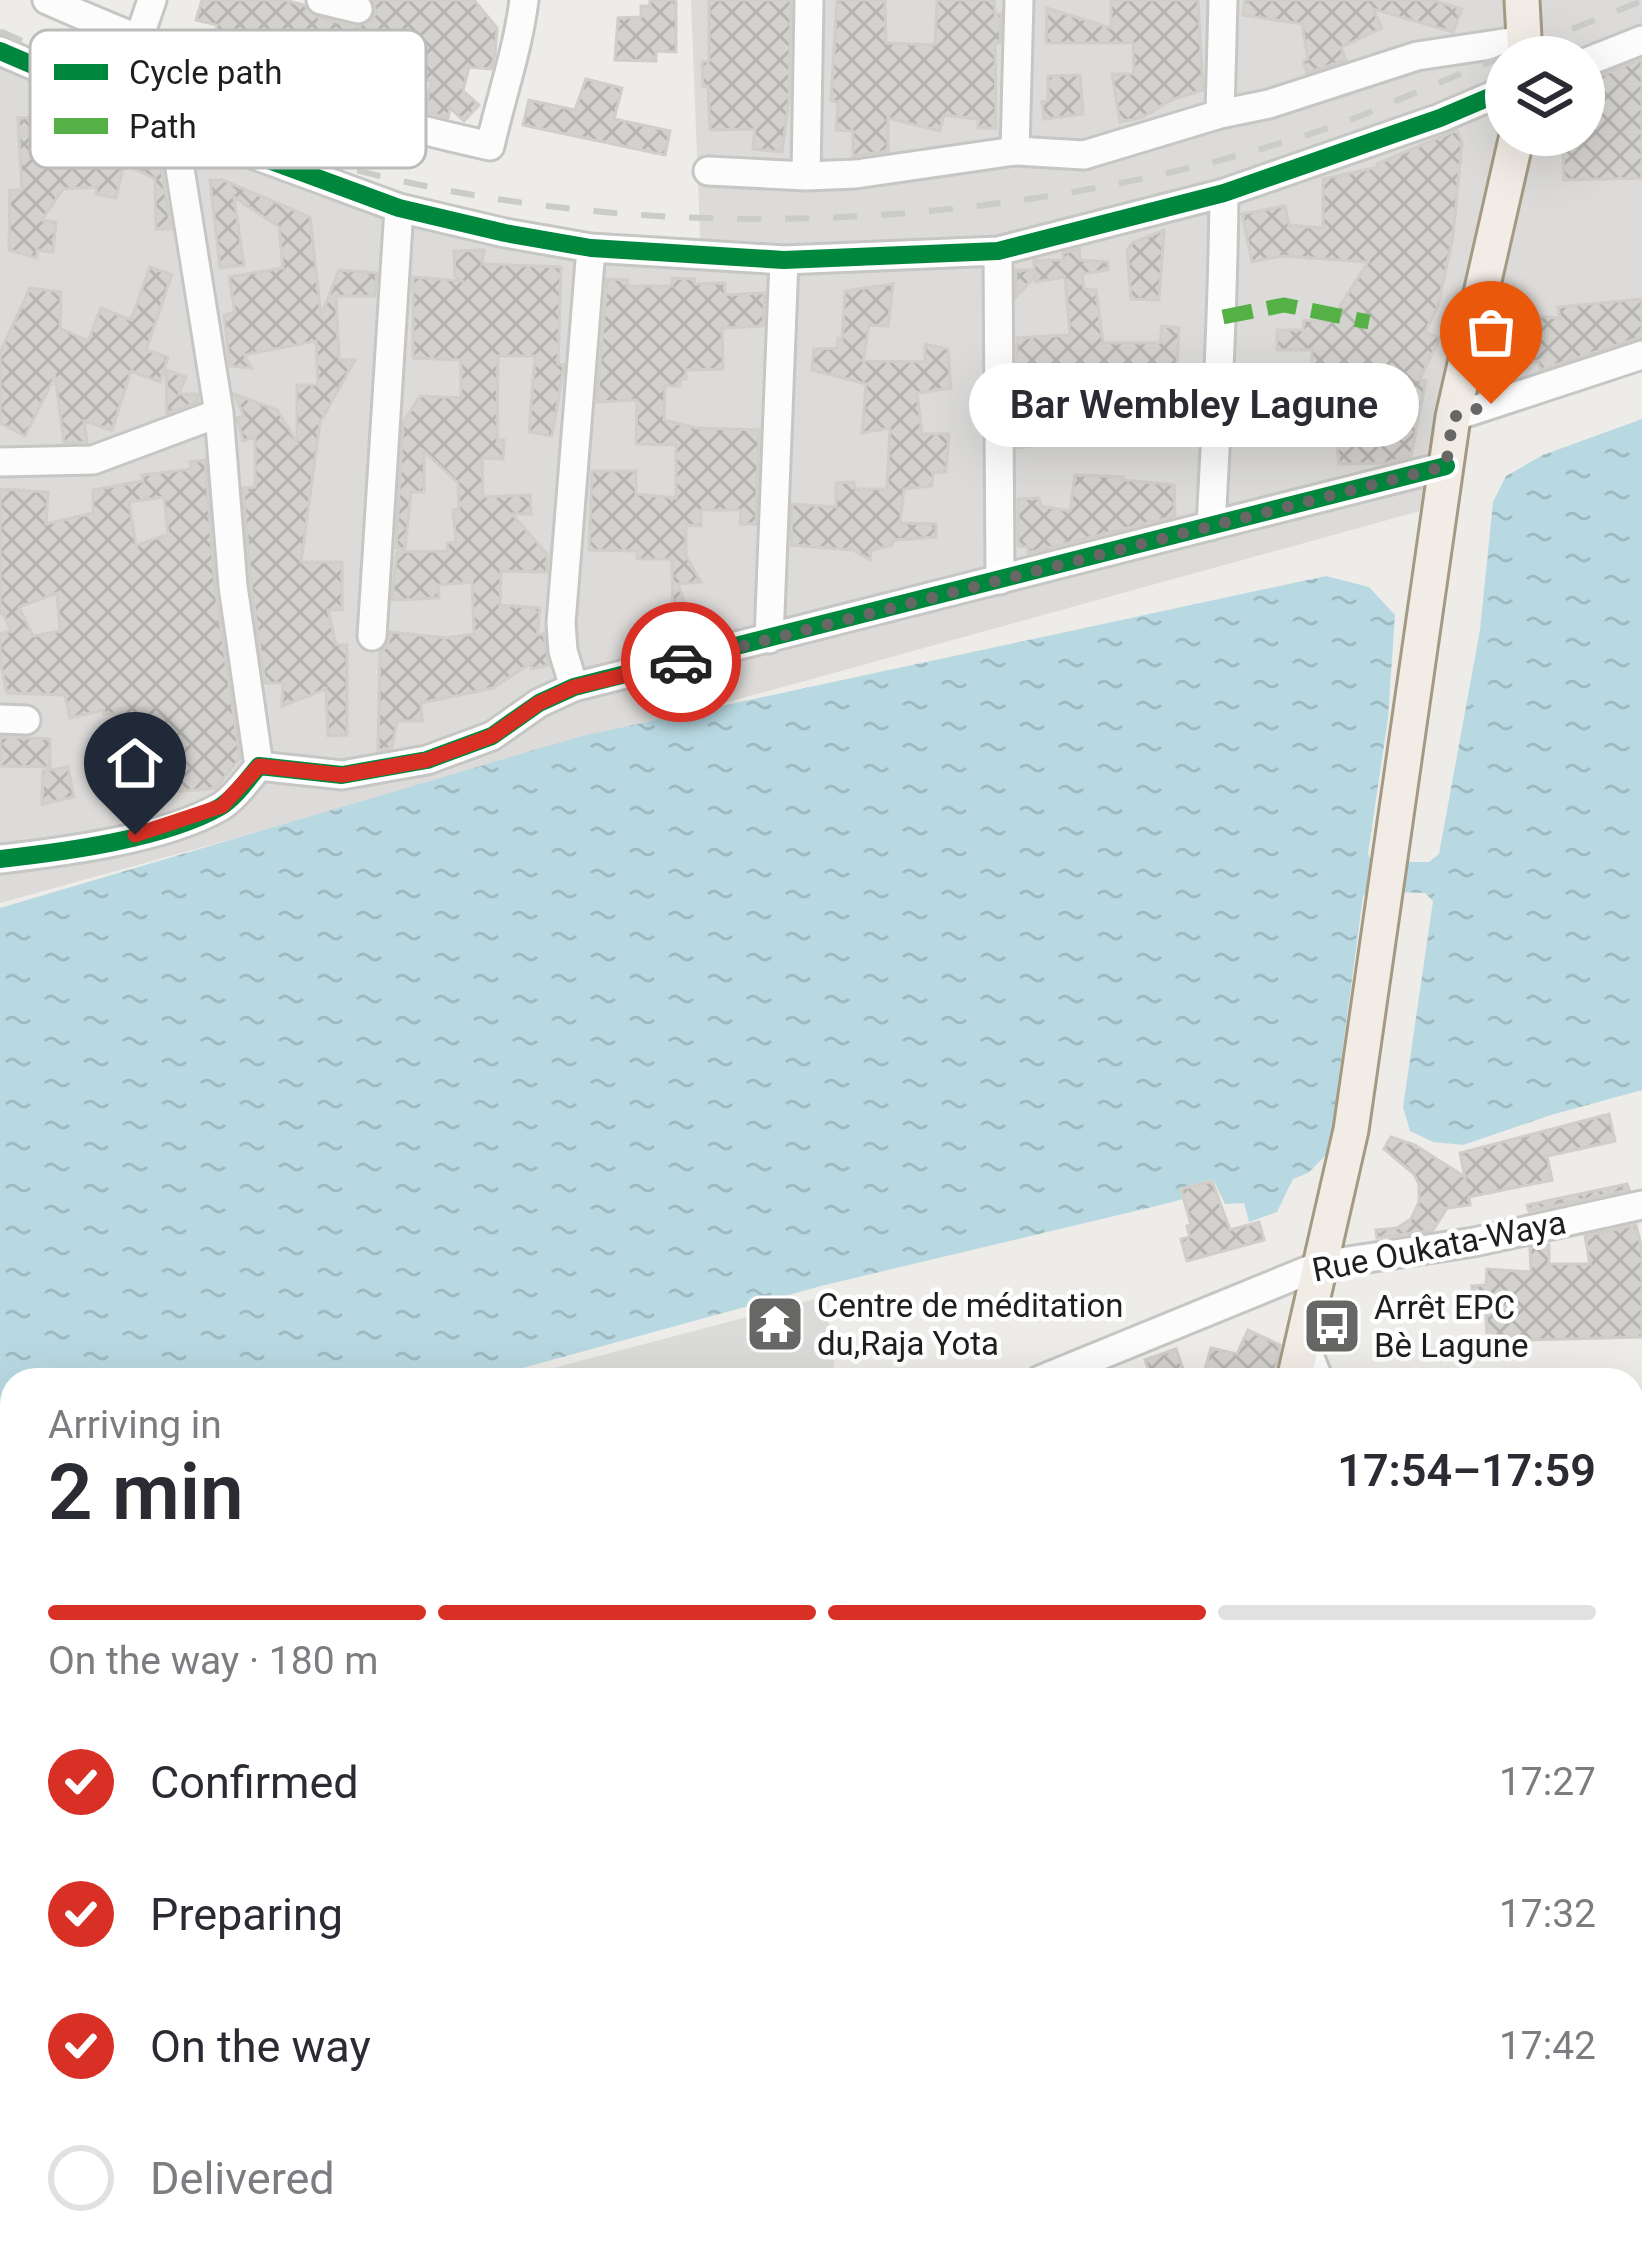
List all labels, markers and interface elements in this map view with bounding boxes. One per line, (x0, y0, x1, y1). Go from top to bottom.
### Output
legend (30, 30, 426, 168)
map controls (1485, 36, 1605, 156)
button: layers (1485, 36, 1605, 156)
text: Cycle path (129, 53, 282, 92)
text: Path (129, 107, 197, 146)
pin (1440, 281, 1542, 404)
icon: bag (1458, 299, 1524, 365)
callout: Bar Wembley Lagune (969, 362, 1419, 446)
text: Bar Wembley Lagune (1010, 382, 1378, 428)
courier (621, 602, 741, 722)
icon: car (648, 629, 714, 695)
pin (84, 712, 186, 835)
icon: home (102, 730, 168, 796)
street label: Rue Oukata-Waya (1309, 1202, 1569, 1290)
place label: Centre de méditation du,Raja Yota (817, 1286, 1124, 1363)
place label: Arrêt EPC Bè Lagune (1374, 1288, 1528, 1365)
temple icon: Centre de méditation du,Raja Yota (744, 1293, 806, 1355)
bus stop icon: Arrêt EPC Bè Lagune (1301, 1295, 1363, 1357)
text: Arriving in (48, 1402, 222, 1448)
text: 17:54–17:59 (1337, 1444, 1596, 1497)
text: 2 min (48, 1447, 244, 1538)
text: On the way · 180 m (48, 1638, 379, 1684)
icon: check (48, 1749, 114, 1815)
text: Confirmed (150, 1756, 359, 1809)
text: 17:27 (1499, 1759, 1596, 1805)
icon: check (48, 1881, 114, 1947)
text: Preparing (150, 1888, 343, 1941)
text: 17:32 (1499, 1891, 1596, 1937)
icon: check (48, 2013, 114, 2079)
text: On the way (150, 2020, 371, 2073)
text: 17:42 (1499, 2023, 1596, 2069)
text: Delivered (150, 2152, 335, 2205)

